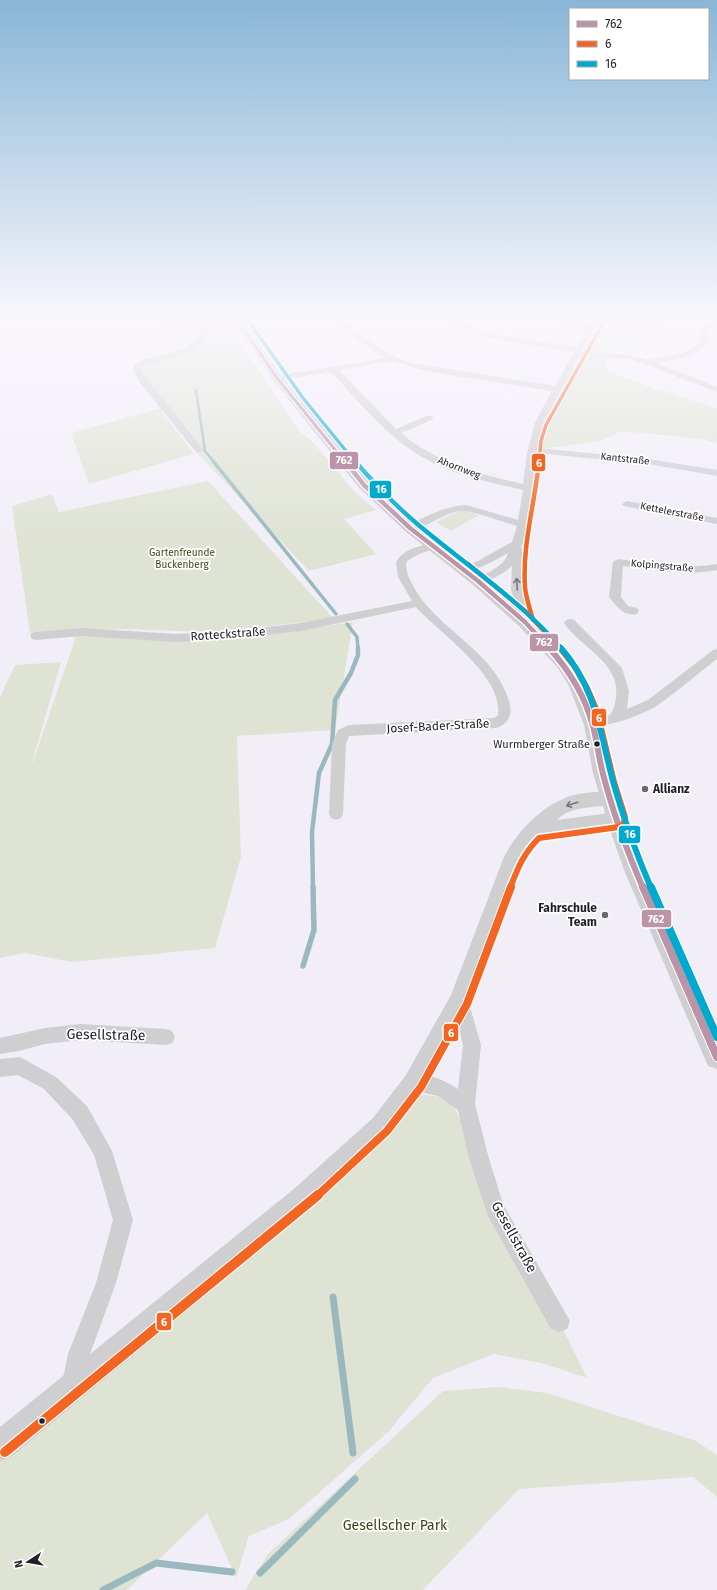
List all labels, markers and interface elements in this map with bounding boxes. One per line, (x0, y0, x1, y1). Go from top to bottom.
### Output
legend (569, 8, 709, 80)
text: 762 (605, 17, 622, 31)
text: 6 (605, 37, 611, 51)
text: 16 (605, 57, 617, 71)
street label: Kantstraße (600, 450, 650, 468)
line badge: 762 (329, 451, 359, 470)
line badge: 6 (531, 453, 546, 472)
text: 762 (336, 454, 353, 467)
street label: Ahornweg (436, 454, 483, 482)
text: 6 (536, 457, 542, 470)
line badge: 16 (369, 480, 392, 499)
text: 16 (375, 483, 387, 496)
street label: Kettelerstraße (639, 500, 705, 524)
park label: Gartenfreunde Buckenberg (149, 547, 215, 571)
street label: Kolpingstraße (630, 557, 694, 575)
one-way arrow (513, 578, 521, 591)
street label: Rotteckstraße (190, 624, 266, 644)
line badge: 762 (529, 633, 559, 652)
text: 762 (536, 636, 553, 649)
line badge: 6 (591, 708, 607, 727)
text: 6 (596, 712, 602, 725)
street label: Josef-Bader-Straße (386, 716, 490, 736)
place label: Wurmberger Straße (493, 738, 590, 751)
marker: Wurmberger Straße (592, 739, 602, 749)
place label: Allianz (652, 782, 690, 796)
marker: Allianz (640, 784, 650, 794)
one-way arrow (567, 800, 579, 808)
line badge: 16 (618, 825, 641, 844)
text: 16 (624, 828, 636, 841)
place label: Fahrschule Team (538, 901, 597, 929)
line badge: 762 (641, 909, 672, 928)
marker: Fahrschule Team (600, 910, 610, 920)
text: 762 (648, 913, 665, 926)
line badge: 6 (443, 1023, 459, 1042)
street label: Gesellstraße (66, 1026, 146, 1044)
text: 6 (448, 1027, 454, 1040)
street label: Gesellstraße (487, 1198, 541, 1276)
line badge: 6 (156, 1312, 172, 1331)
text: 6 (161, 1316, 167, 1329)
unlabelled marker (37, 1416, 47, 1426)
park label: Gesellscher Park (343, 1517, 448, 1534)
north arrow (8, 1542, 48, 1582)
text: N (12, 1559, 26, 1569)

